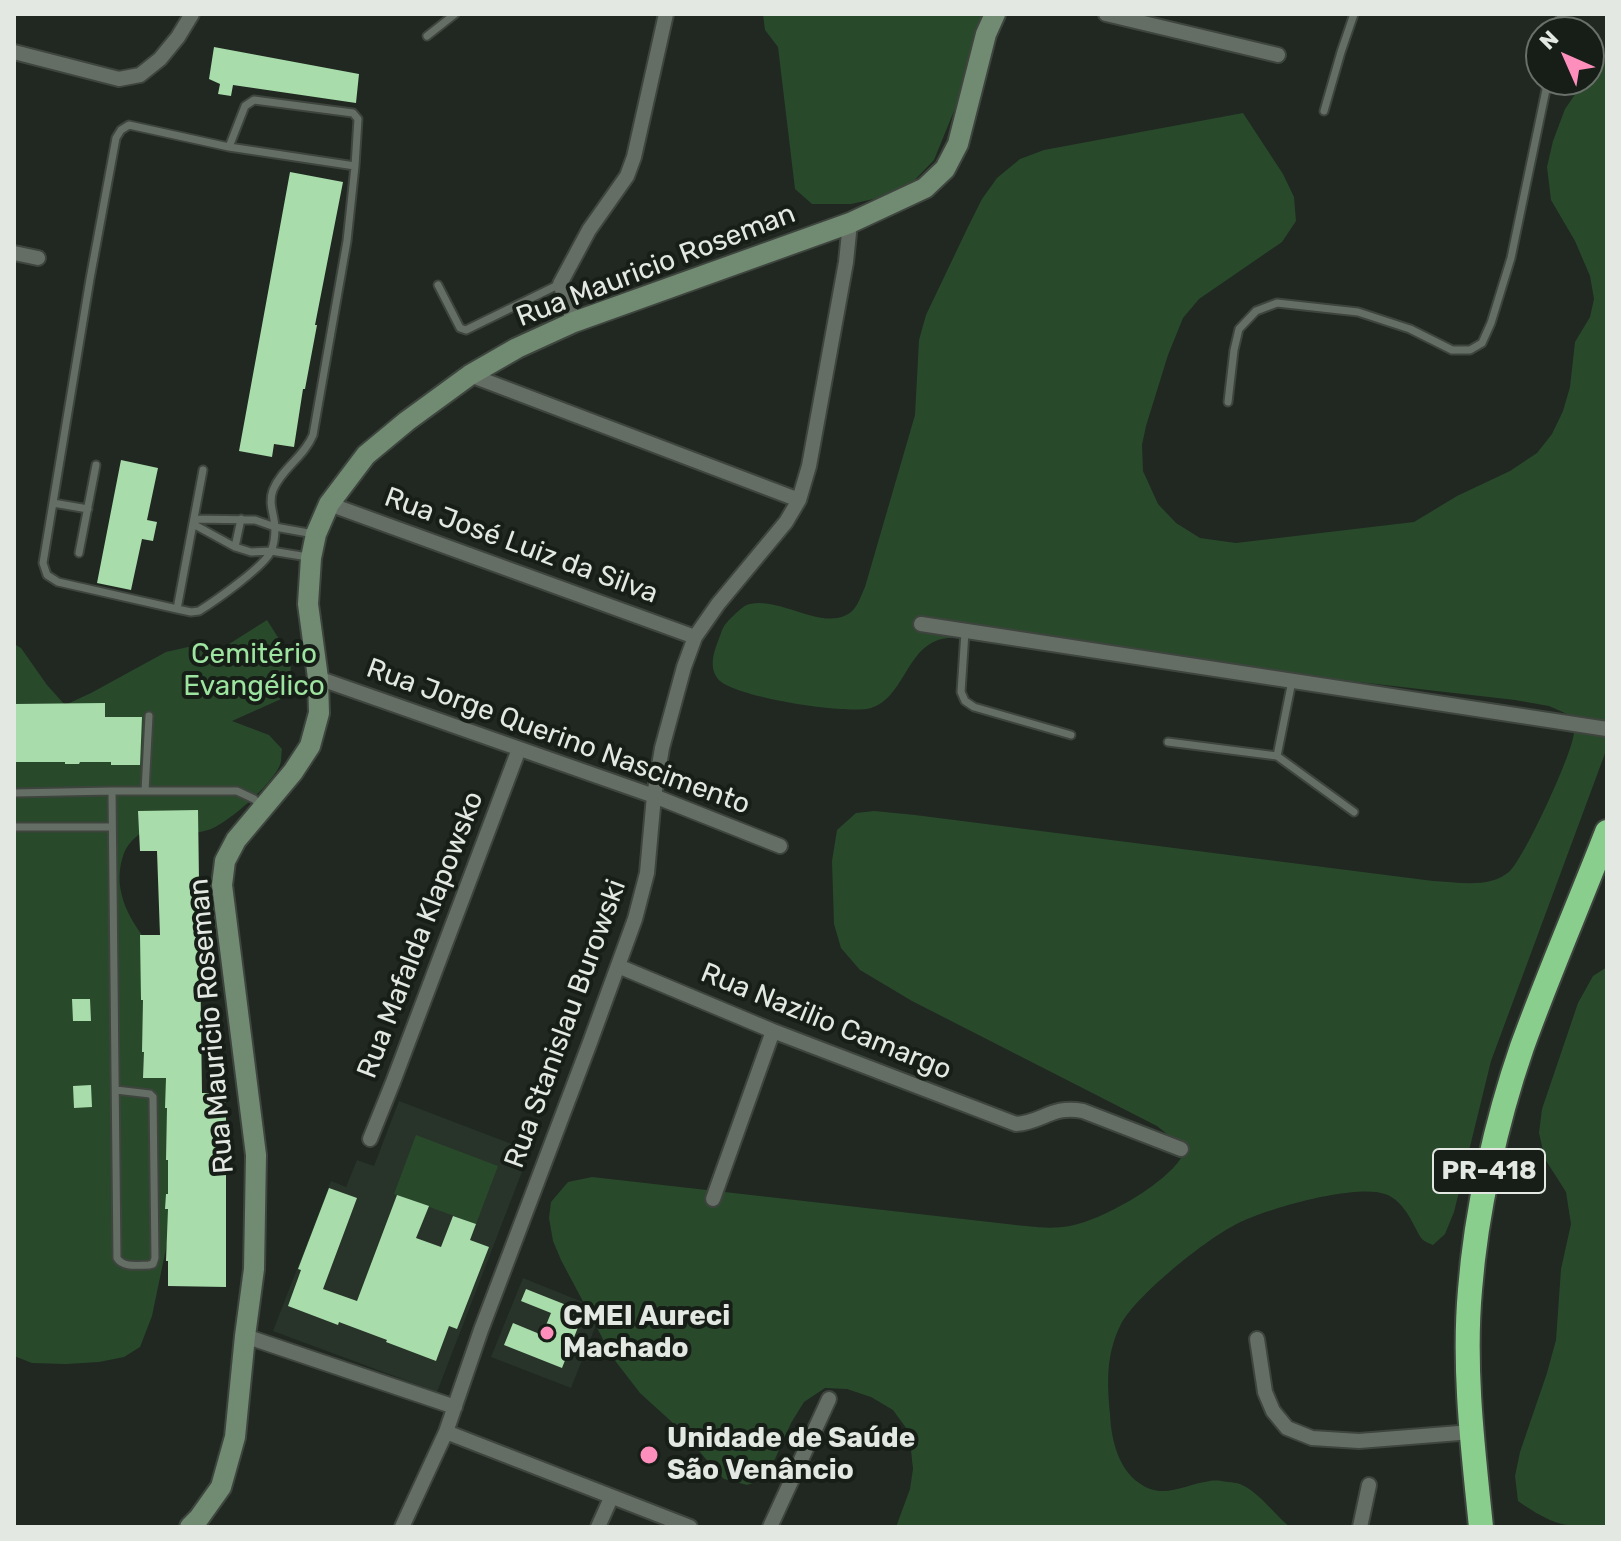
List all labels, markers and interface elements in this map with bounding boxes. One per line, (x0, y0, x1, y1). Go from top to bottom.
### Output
north arrow (1525, 16, 1605, 96)
text: N (1534, 25, 1564, 55)
street label: Rua Mauricio Roseman (512, 197, 800, 335)
street label: Rua José Luiz da Silva (380, 481, 662, 611)
park label: Cemitério Evangélico (183, 638, 325, 704)
street label: Rua Jorge Querino Nascimento (362, 652, 754, 822)
street label: Rua Mafalda Klapowsko (351, 787, 491, 1083)
street label: Rua Stanislau Burowski (498, 875, 634, 1173)
street label: Rua Mauricio Roseman (182, 877, 242, 1175)
street label: Rua Nazilio Camargo (696, 956, 956, 1088)
road number: PR-418 (1433, 1149, 1545, 1193)
place label: CMEI Aureci Machado (563, 1300, 730, 1366)
marker: CMEI Aureci Machado (538, 1324, 556, 1342)
place label: Unidade de Saúde São Venâncio (667, 1422, 915, 1488)
marker: Unidade de Saúde São Venâncio (638, 1444, 660, 1466)

